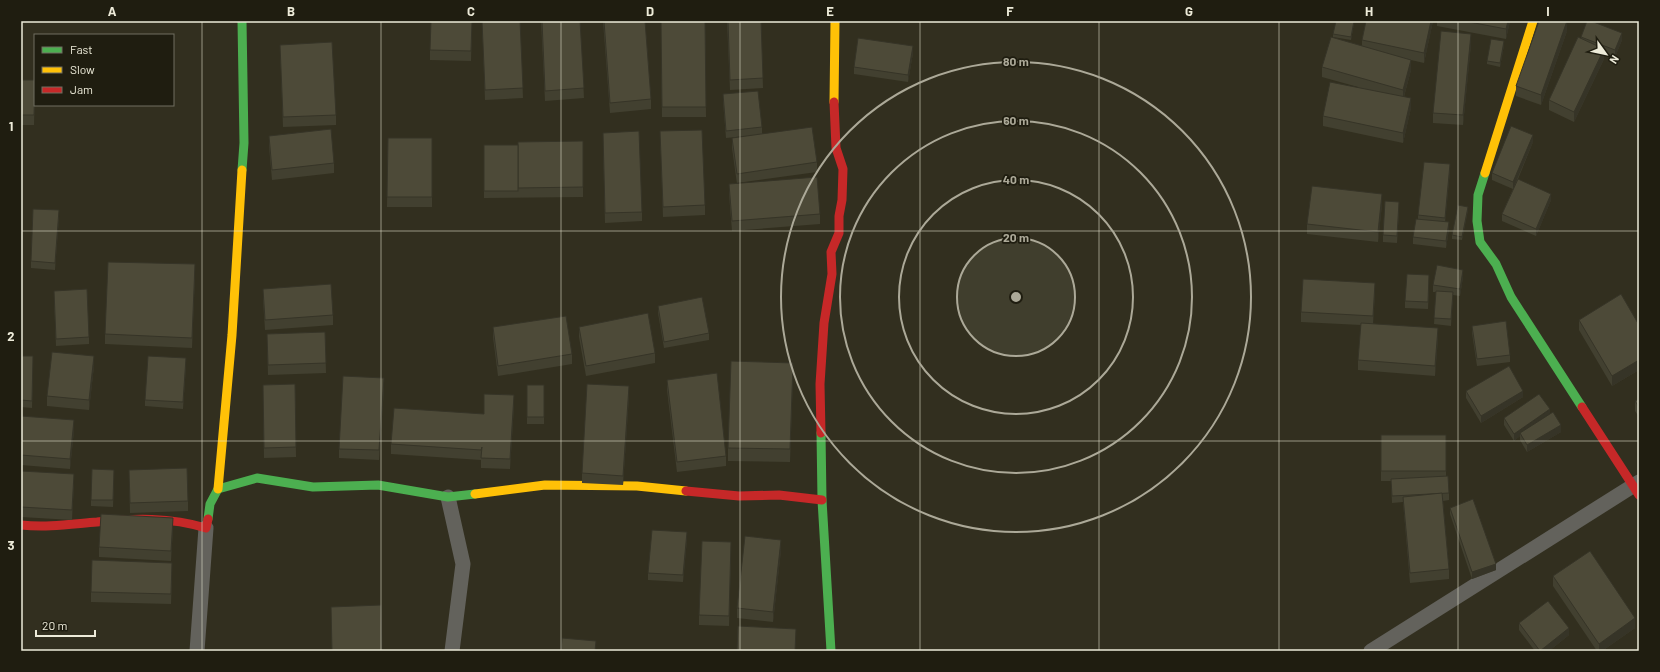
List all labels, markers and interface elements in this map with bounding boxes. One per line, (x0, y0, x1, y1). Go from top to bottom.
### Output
text: A (108, 3, 117, 19)
text: B (287, 3, 295, 19)
text: C (467, 3, 475, 19)
text: D (646, 3, 654, 19)
text: E (826, 3, 834, 19)
text: F (1006, 3, 1014, 19)
text: G (1185, 3, 1193, 19)
text: H (1365, 3, 1373, 19)
text: I (1546, 3, 1550, 19)
legend (34, 34, 174, 106)
north arrow (1586, 34, 1626, 74)
text: Fast (70, 42, 93, 56)
text: N (1607, 53, 1622, 66)
text: 80 m (1003, 54, 1029, 68)
text: Slow (70, 62, 95, 76)
text: Jam (70, 82, 93, 96)
text: 60 m (1003, 113, 1029, 127)
text: 1 (9, 118, 13, 134)
text: 40 m (1003, 172, 1029, 186)
text: 20 m (1003, 230, 1029, 244)
centre of rings (1009, 290, 1023, 304)
text: 2 (7, 328, 15, 344)
text: 3 (7, 537, 15, 553)
scale bar (36, 612, 95, 638)
text: 20 m (42, 618, 68, 632)

